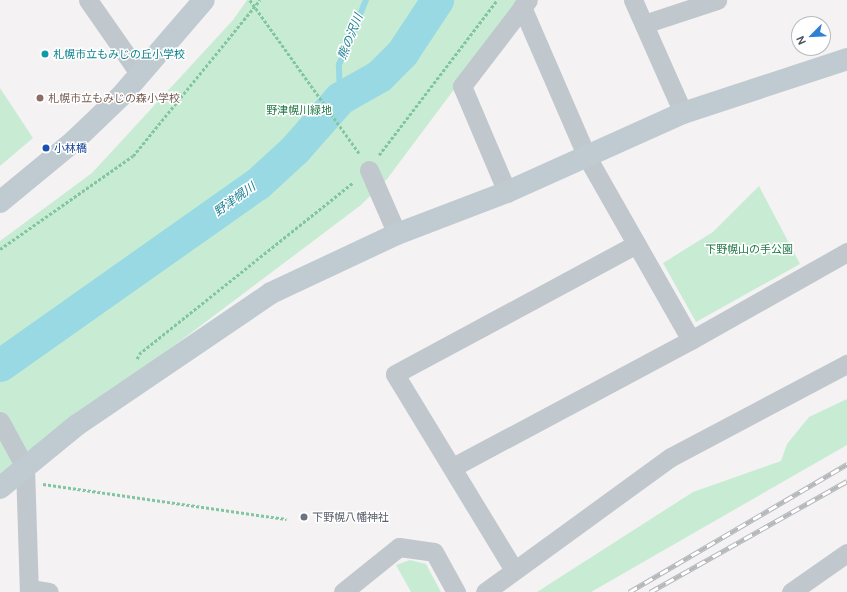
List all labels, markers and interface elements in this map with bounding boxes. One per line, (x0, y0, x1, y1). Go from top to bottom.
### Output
water label: 熊の沢川 (335, 12, 367, 62)
north arrow (791, 16, 831, 56)
text: N (793, 34, 809, 47)
place label: 札幌市立もみじの丘小学校 (53, 47, 185, 61)
marker: 札幌市立もみじの丘小学校 (40, 49, 50, 59)
place label: 札幌市立もみじの森小学校 (48, 91, 180, 105)
marker: 札幌市立もみじの森小学校 (35, 93, 45, 103)
park label: 野津幌川緑地 (266, 103, 332, 117)
place label: 小林橋 (54, 141, 87, 155)
marker: 小林橋 (41, 143, 51, 153)
water label: 野津幌川 (211, 180, 259, 220)
park label: 下野幌山の手公園 (705, 242, 793, 256)
place label: 下野幌八幡神社 (312, 510, 389, 524)
marker: 下野幌八幡神社 (299, 512, 309, 522)

